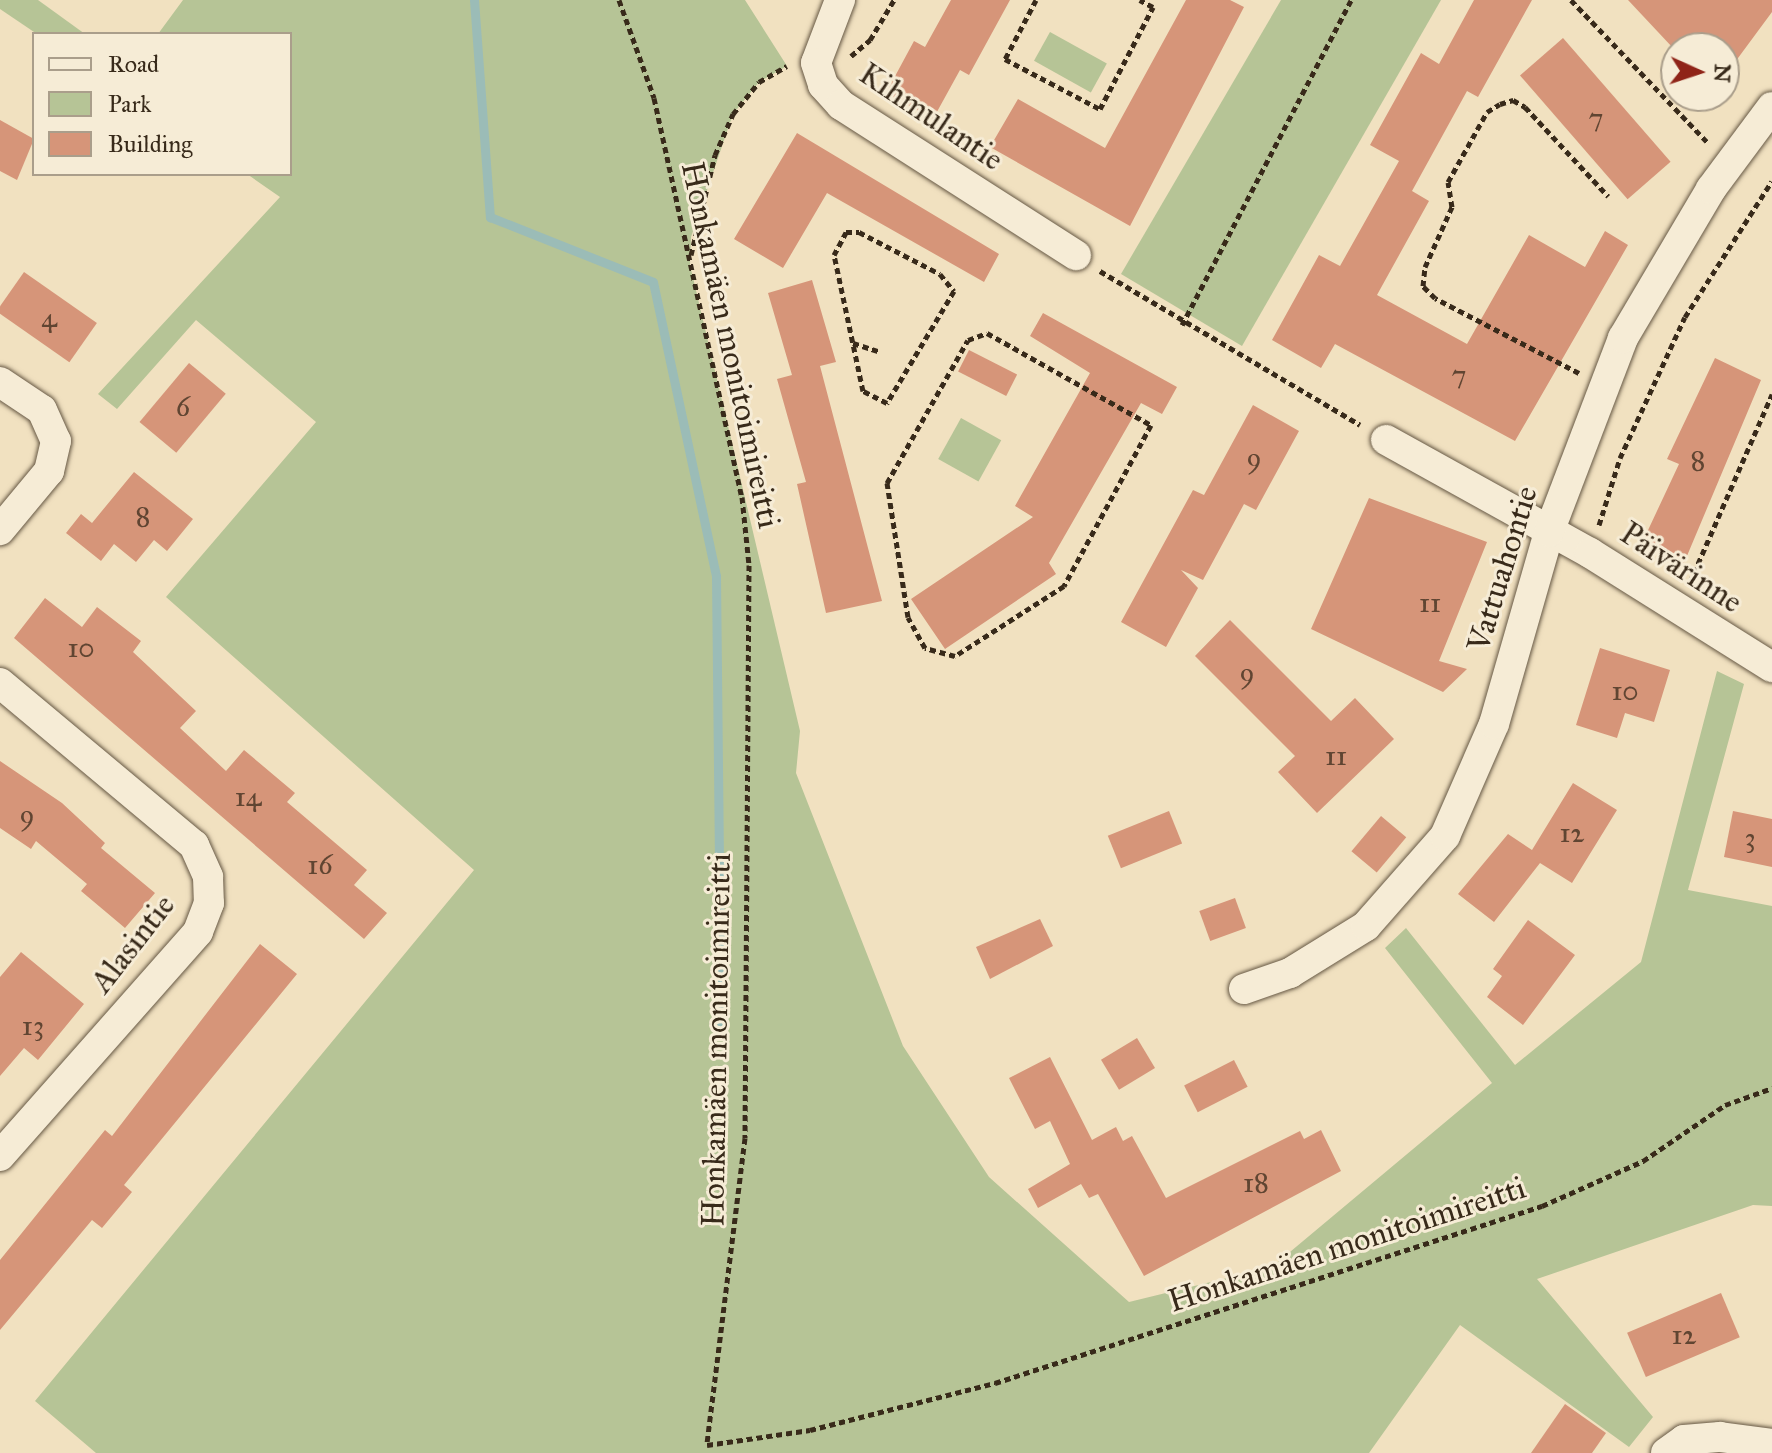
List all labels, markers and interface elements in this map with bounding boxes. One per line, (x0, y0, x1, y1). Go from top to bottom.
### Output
legend (32, 32, 292, 176)
north arrow (1660, 32, 1740, 112)
text: Road (108, 49, 159, 79)
street label: Kihmulantie (852, 55, 1010, 179)
text: N (1708, 63, 1736, 83)
text: Park (108, 89, 151, 119)
house number: 7 (1589, 101, 1603, 135)
text: Building (108, 129, 193, 159)
street label: Honkamäen monitoimireitti (672, 158, 788, 532)
house number: 4 (41, 301, 57, 335)
house number: 7 (1452, 358, 1466, 392)
house number: 6 (176, 390, 190, 424)
house number: 9 (1246, 441, 1262, 475)
house number: 8 (1691, 444, 1705, 478)
street label: Vattuahontie (1460, 482, 1546, 656)
house number: 8 (136, 500, 150, 534)
street label: Päivärinne (1613, 514, 1749, 622)
house number: 11 (1419, 586, 1441, 620)
house number: 10 (67, 631, 95, 665)
house number: 9 (1239, 656, 1255, 690)
house number: 10 (1611, 674, 1639, 708)
house number: 11 (1325, 739, 1347, 773)
house number: 14 (235, 780, 261, 814)
house number: 9 (19, 798, 35, 832)
house number: 12 (1560, 816, 1584, 850)
house number: 3 (1744, 821, 1756, 855)
house number: 16 (307, 848, 333, 882)
street label: Honkamäen monitoimireitti (695, 853, 739, 1227)
street label: Alasintie (83, 887, 183, 1001)
house number: 13 (22, 1009, 44, 1043)
house number: 18 (1243, 1166, 1269, 1200)
street label: Honkamäen monitoimireitti (1163, 1169, 1531, 1321)
house number: 12 (1672, 1318, 1696, 1352)

